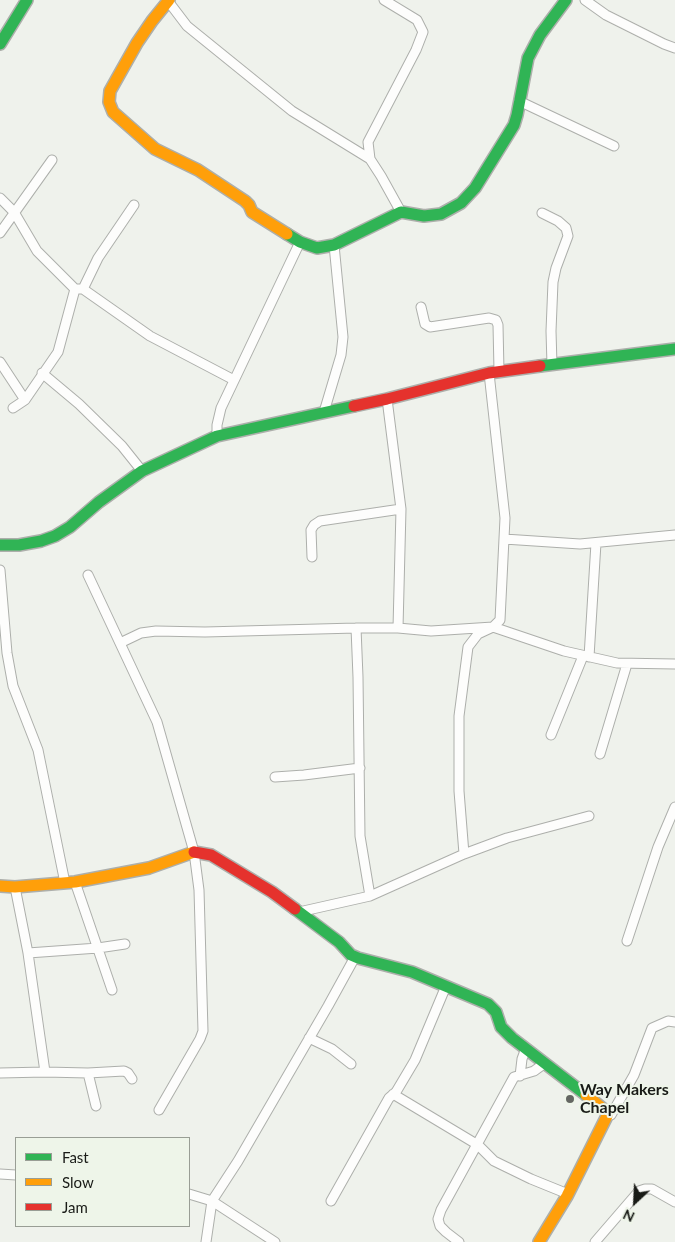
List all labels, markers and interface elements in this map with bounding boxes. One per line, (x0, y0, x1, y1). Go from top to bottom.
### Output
place label: Way Makers Chapel (580, 1080, 669, 1118)
marker: Way Makers Chapel (564, 1093, 576, 1105)
legend (15, 1137, 190, 1227)
text: Fast (62, 1148, 89, 1166)
text: Slow (62, 1173, 94, 1191)
north arrow (610, 1177, 660, 1227)
text: Jam (62, 1198, 88, 1216)
text: N (620, 1206, 637, 1226)

